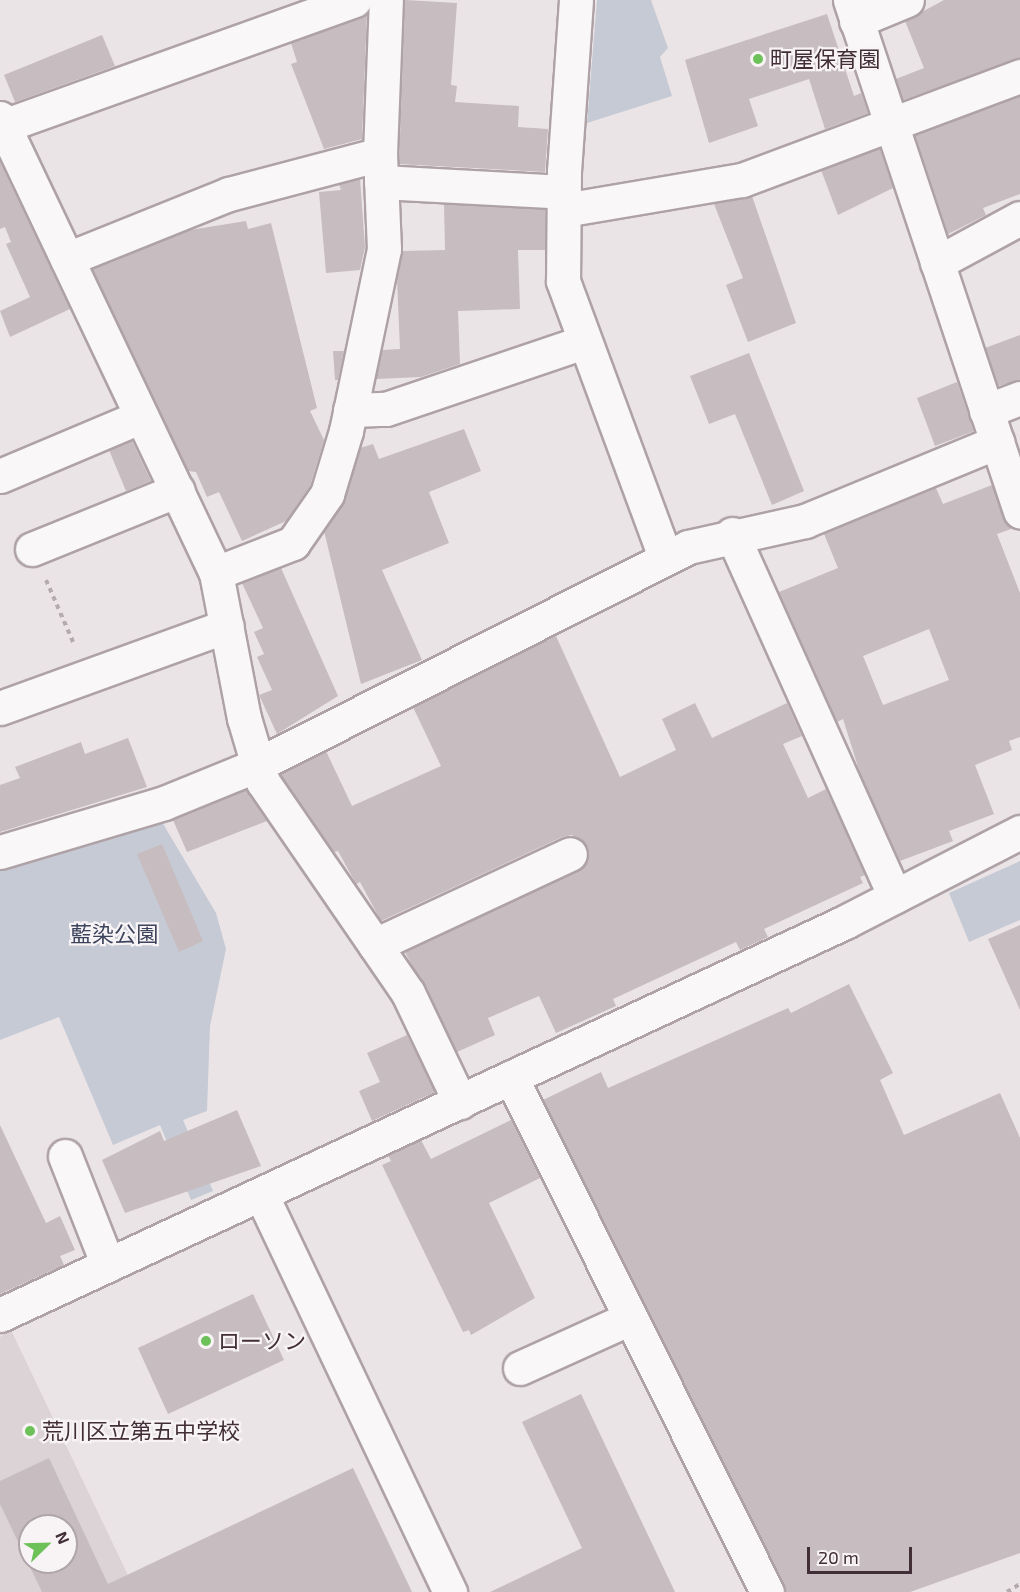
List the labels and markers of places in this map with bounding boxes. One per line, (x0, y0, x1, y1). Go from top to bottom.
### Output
place label: 町屋保育園 (770, 46, 880, 72)
marker: 町屋保育園 (751, 52, 765, 66)
place label: ローソン (218, 1328, 306, 1354)
marker: ローソン (199, 1334, 213, 1348)
place label: 荒川区立第五中学校 (42, 1418, 240, 1444)
marker: 荒川区立第五中学校 (23, 1424, 37, 1438)

